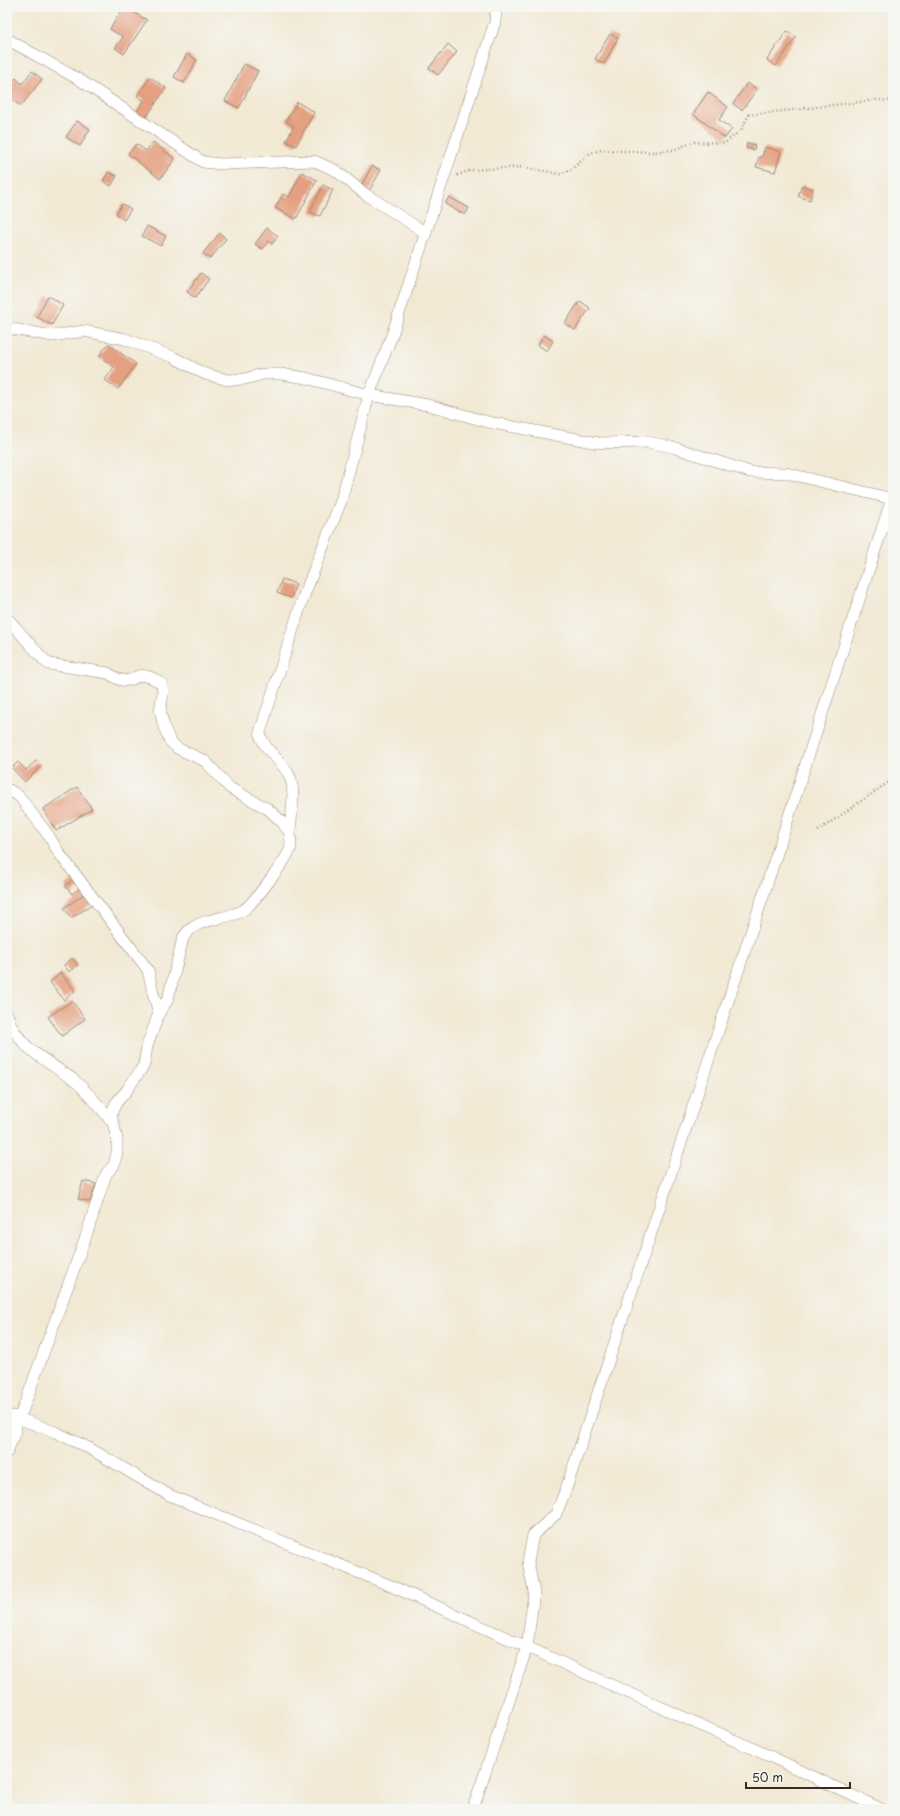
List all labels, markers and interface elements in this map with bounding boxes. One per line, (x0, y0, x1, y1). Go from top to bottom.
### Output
scale bar (746, 1764, 850, 1790)
text: 50 m (752, 1768, 783, 1786)

